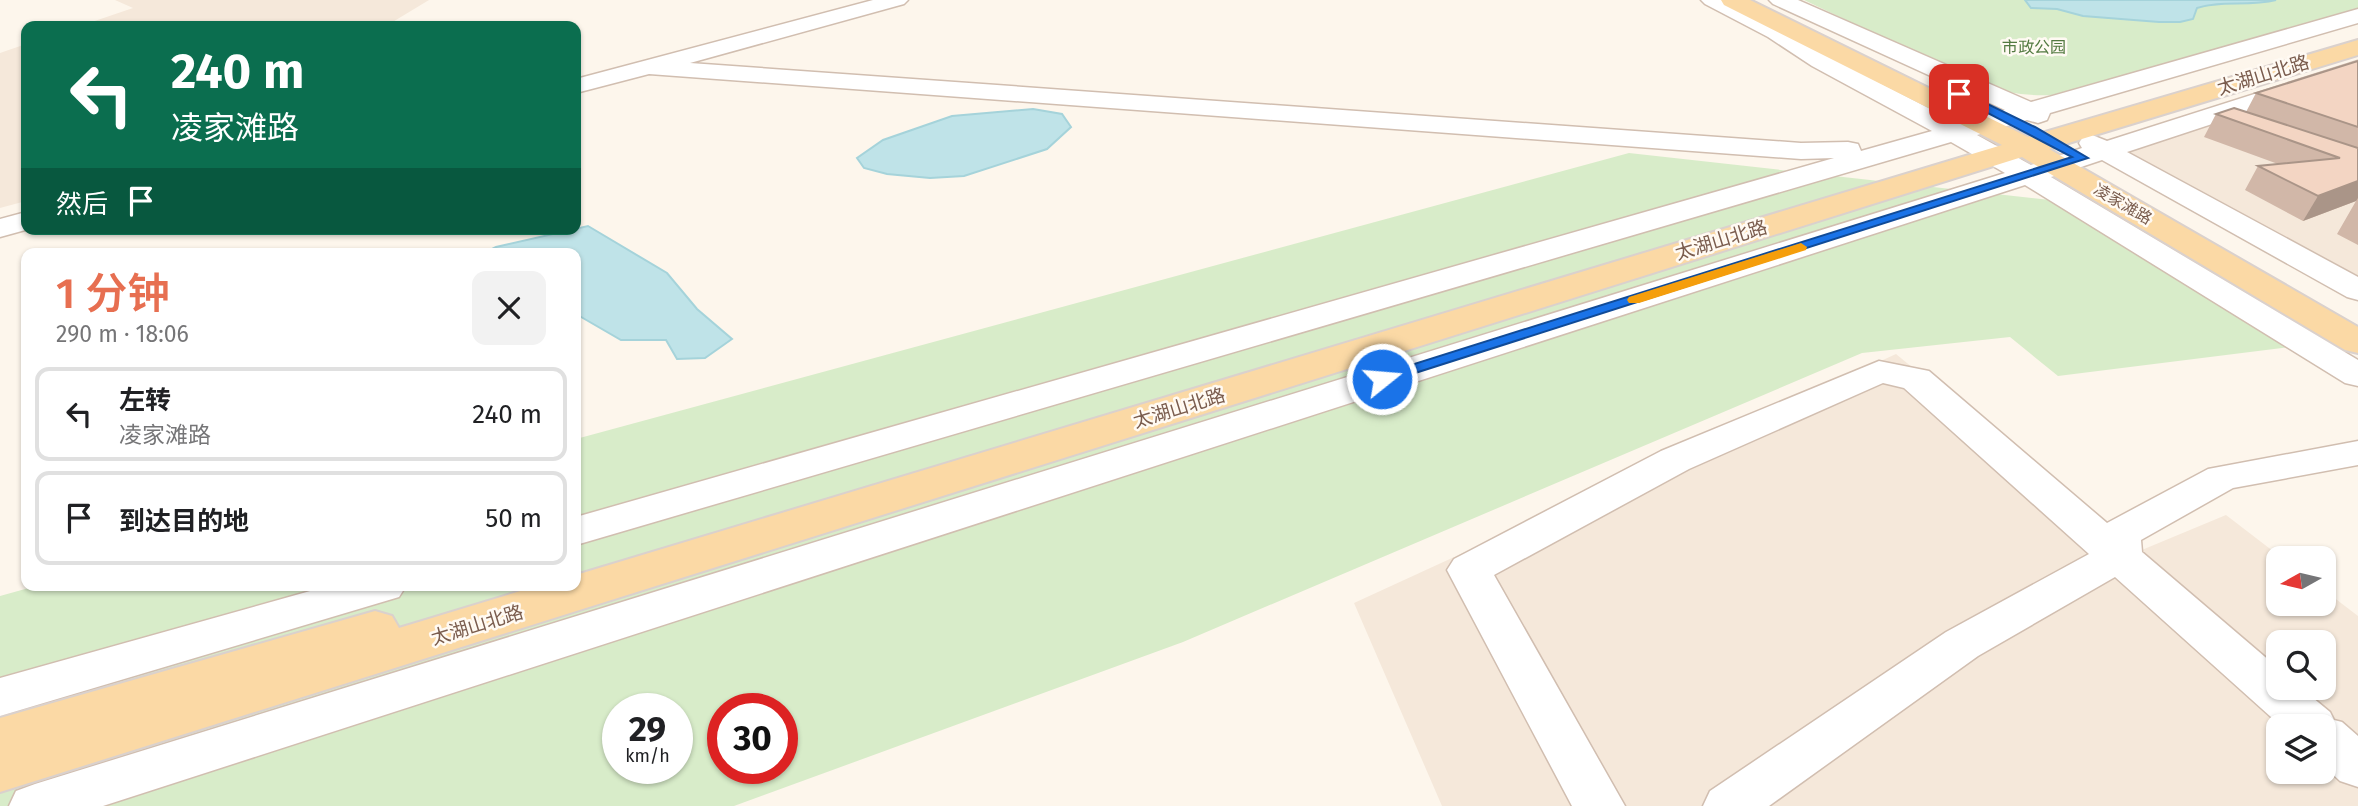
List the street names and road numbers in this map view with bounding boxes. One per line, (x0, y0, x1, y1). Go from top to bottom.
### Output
street label: 太湖山北路 (2214, 50, 2312, 100)
street label: 凌家滩路 (2091, 180, 2155, 228)
street label: 太湖山北路 (1672, 215, 1770, 265)
street label: 太湖山北路 (1130, 383, 1228, 433)
street label: 太湖山北路 (428, 600, 526, 650)

